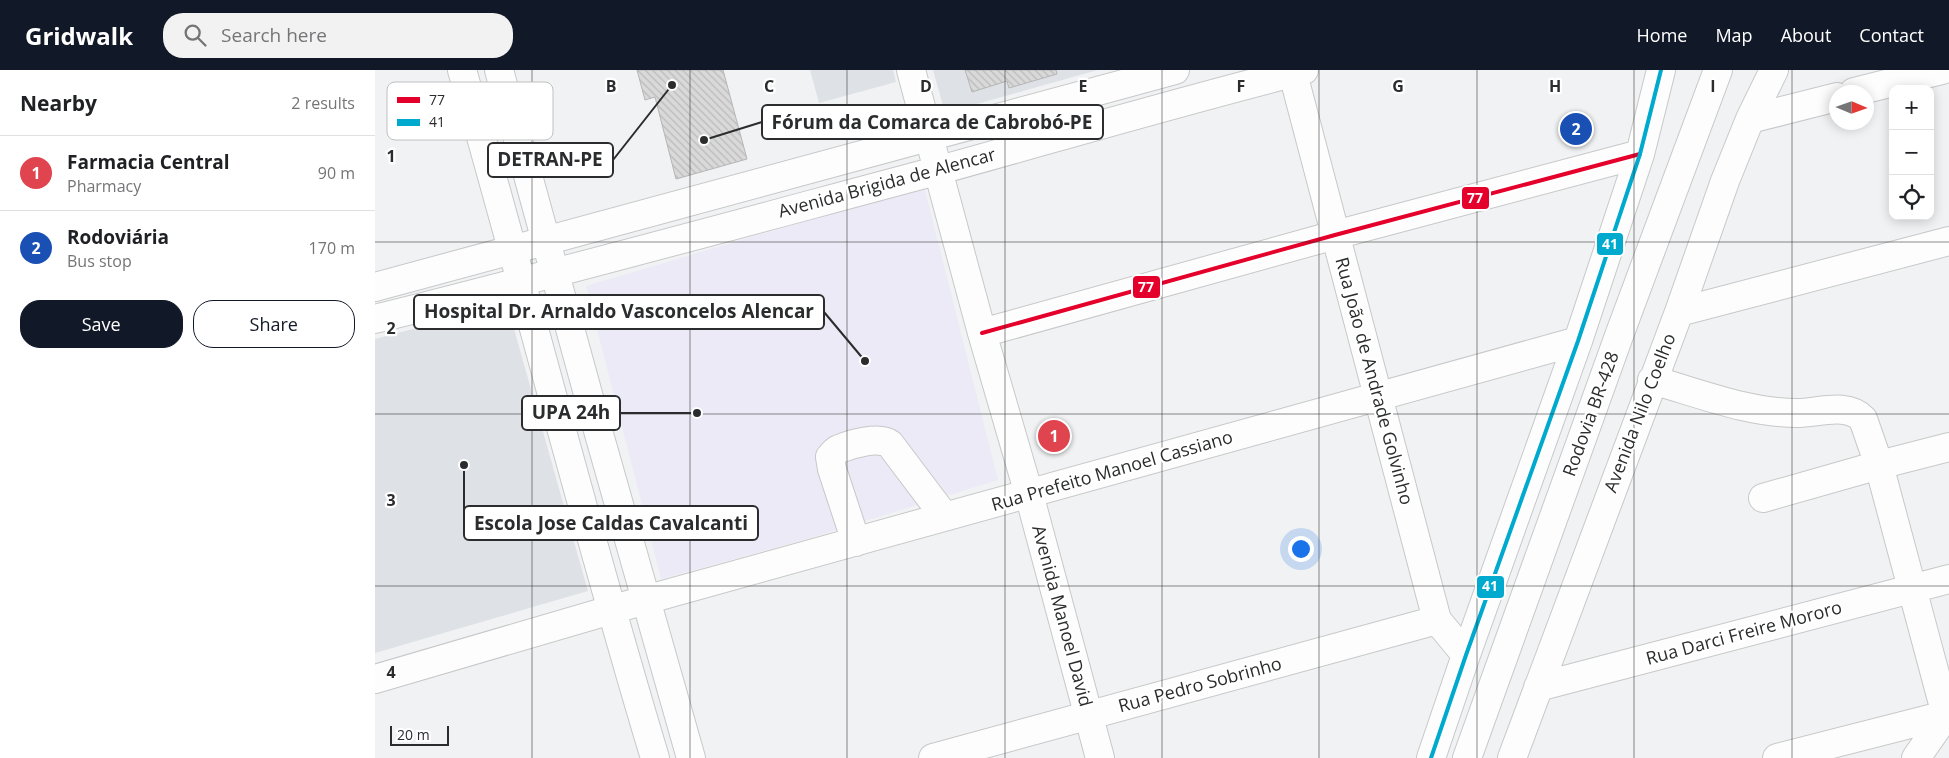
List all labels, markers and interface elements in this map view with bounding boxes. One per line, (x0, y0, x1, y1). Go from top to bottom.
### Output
search box (163, 13, 513, 58)
text: Gridwalk (25, 19, 133, 52)
icon: search (181, 21, 209, 49)
text: Search here (221, 22, 327, 48)
text: Home (1637, 23, 1687, 47)
text: Map (1715, 23, 1753, 47)
text: About (1781, 23, 1831, 47)
text: Contact (1859, 23, 1924, 47)
text: B (606, 75, 616, 97)
text: C (764, 75, 774, 97)
text: D (920, 75, 932, 97)
text: E (1079, 75, 1088, 97)
text: F (1237, 75, 1245, 97)
text: G (1392, 75, 1404, 97)
text: H (1549, 75, 1561, 97)
text: I (1710, 75, 1716, 97)
legend (387, 82, 553, 140)
north arrow (1829, 85, 1874, 130)
map controls (1889, 85, 1934, 220)
button: + (1889, 85, 1934, 130)
text: Nearby (20, 89, 97, 117)
text: 77 (429, 90, 445, 109)
text: 2 results (291, 92, 355, 114)
callout: Fórum da Comarca de Cabrobó-PE (762, 105, 1103, 139)
text: Fórum da Comarca de Cabrobó-PE (772, 109, 1092, 135)
pin: 2 (1560, 110, 1592, 148)
text: 41 (429, 112, 445, 131)
button: − (1889, 130, 1934, 175)
street label: Avenida Brigida de Alencar (775, 141, 999, 223)
callout: DETRAN-PE (488, 143, 613, 177)
text: 1 (386, 145, 396, 167)
text: DETRAN-PE (497, 146, 603, 172)
text: Farmacia Central (67, 149, 230, 175)
text: 1 (31, 162, 41, 184)
text: 90 m (318, 162, 355, 184)
text: Pharmacy (67, 175, 141, 197)
button: locate (1889, 175, 1934, 220)
line badge: 77 (1461, 186, 1490, 210)
text: 77 (1467, 188, 1483, 207)
text: Rodoviária (67, 224, 169, 250)
line badge: 41 (1596, 232, 1624, 256)
text: 41 (1602, 234, 1618, 253)
text: 2 (31, 237, 41, 259)
text: 170 m (309, 237, 355, 259)
text: Bus stop (67, 250, 132, 272)
street label: Rua João de Andrade Golvinho (1330, 254, 1420, 507)
line badge: 77 (1132, 275, 1161, 299)
text: 77 (1138, 277, 1154, 296)
callout: Hospital Dr. Arnaldo Vasconcelos Alencar (414, 295, 824, 329)
text: Hospital Dr. Arnaldo Vasconcelos Alencar (424, 298, 814, 324)
button: Save (20, 300, 183, 348)
button: Share (193, 300, 355, 348)
text: 2 (386, 317, 396, 339)
street label: Avenida Nilo Coelho (1598, 330, 1680, 496)
street label: Rodovia BR-428 (1556, 348, 1624, 480)
callout: UPA 24h (522, 396, 620, 430)
text: UPA 24h (532, 399, 610, 425)
pin: 1 (1038, 417, 1070, 455)
street label: Rua Prefeito Manoel Cassiano (988, 424, 1235, 516)
text: 3 (386, 489, 396, 511)
callout: Escola Jose Caldas Cavalcanti (464, 506, 758, 540)
text: Escola Jose Caldas Cavalcanti (474, 510, 748, 536)
street label: Avenida Manoel David (1027, 522, 1099, 709)
your location (1288, 536, 1314, 562)
line badge: 41 (1476, 575, 1505, 599)
text: 41 (1482, 576, 1498, 595)
street label: Rua Darci Freire Mororo (1643, 594, 1844, 670)
street label: Rua Pedro Sobrinho (1115, 651, 1284, 717)
text: 4 (386, 661, 396, 683)
scale bar (390, 723, 449, 746)
text: 20 m (397, 725, 430, 744)

